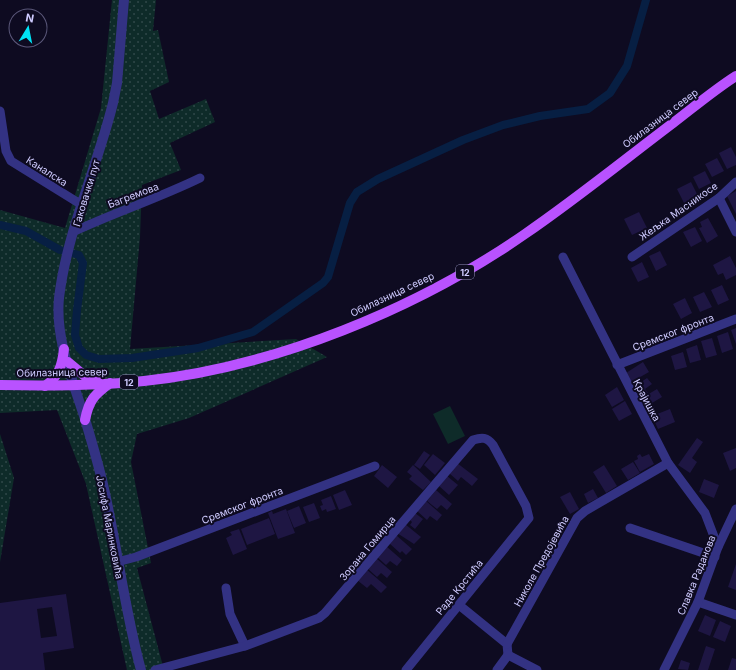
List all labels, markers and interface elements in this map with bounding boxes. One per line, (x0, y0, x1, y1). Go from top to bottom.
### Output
north arrow (8, 8, 48, 48)
text: N (24, 11, 35, 26)
street label: Обилазница север (620, 86, 700, 150)
street label: Каналска (24, 154, 70, 188)
street label: Гаковачки пут (70, 158, 102, 228)
street label: Жељка Масникосе (636, 179, 720, 243)
street label: Багремова (106, 180, 160, 210)
road number: 12 (456, 265, 474, 279)
street label: Обилазница север (348, 269, 436, 319)
street label: Сремског фронта (631, 311, 715, 353)
street label: Обилазница север (16, 365, 108, 379)
road number: 12 (120, 375, 138, 389)
street label: Крајишка (631, 377, 663, 423)
street label: Јосифа Маринковића (94, 474, 126, 580)
street label: Сремског фронта (200, 484, 284, 526)
street label: Зорана Гомирца (336, 513, 398, 583)
street label: Николе Предојевића (511, 514, 571, 608)
street label: Славка Раданова (674, 533, 718, 617)
street label: Раде Крстића (433, 557, 485, 617)

